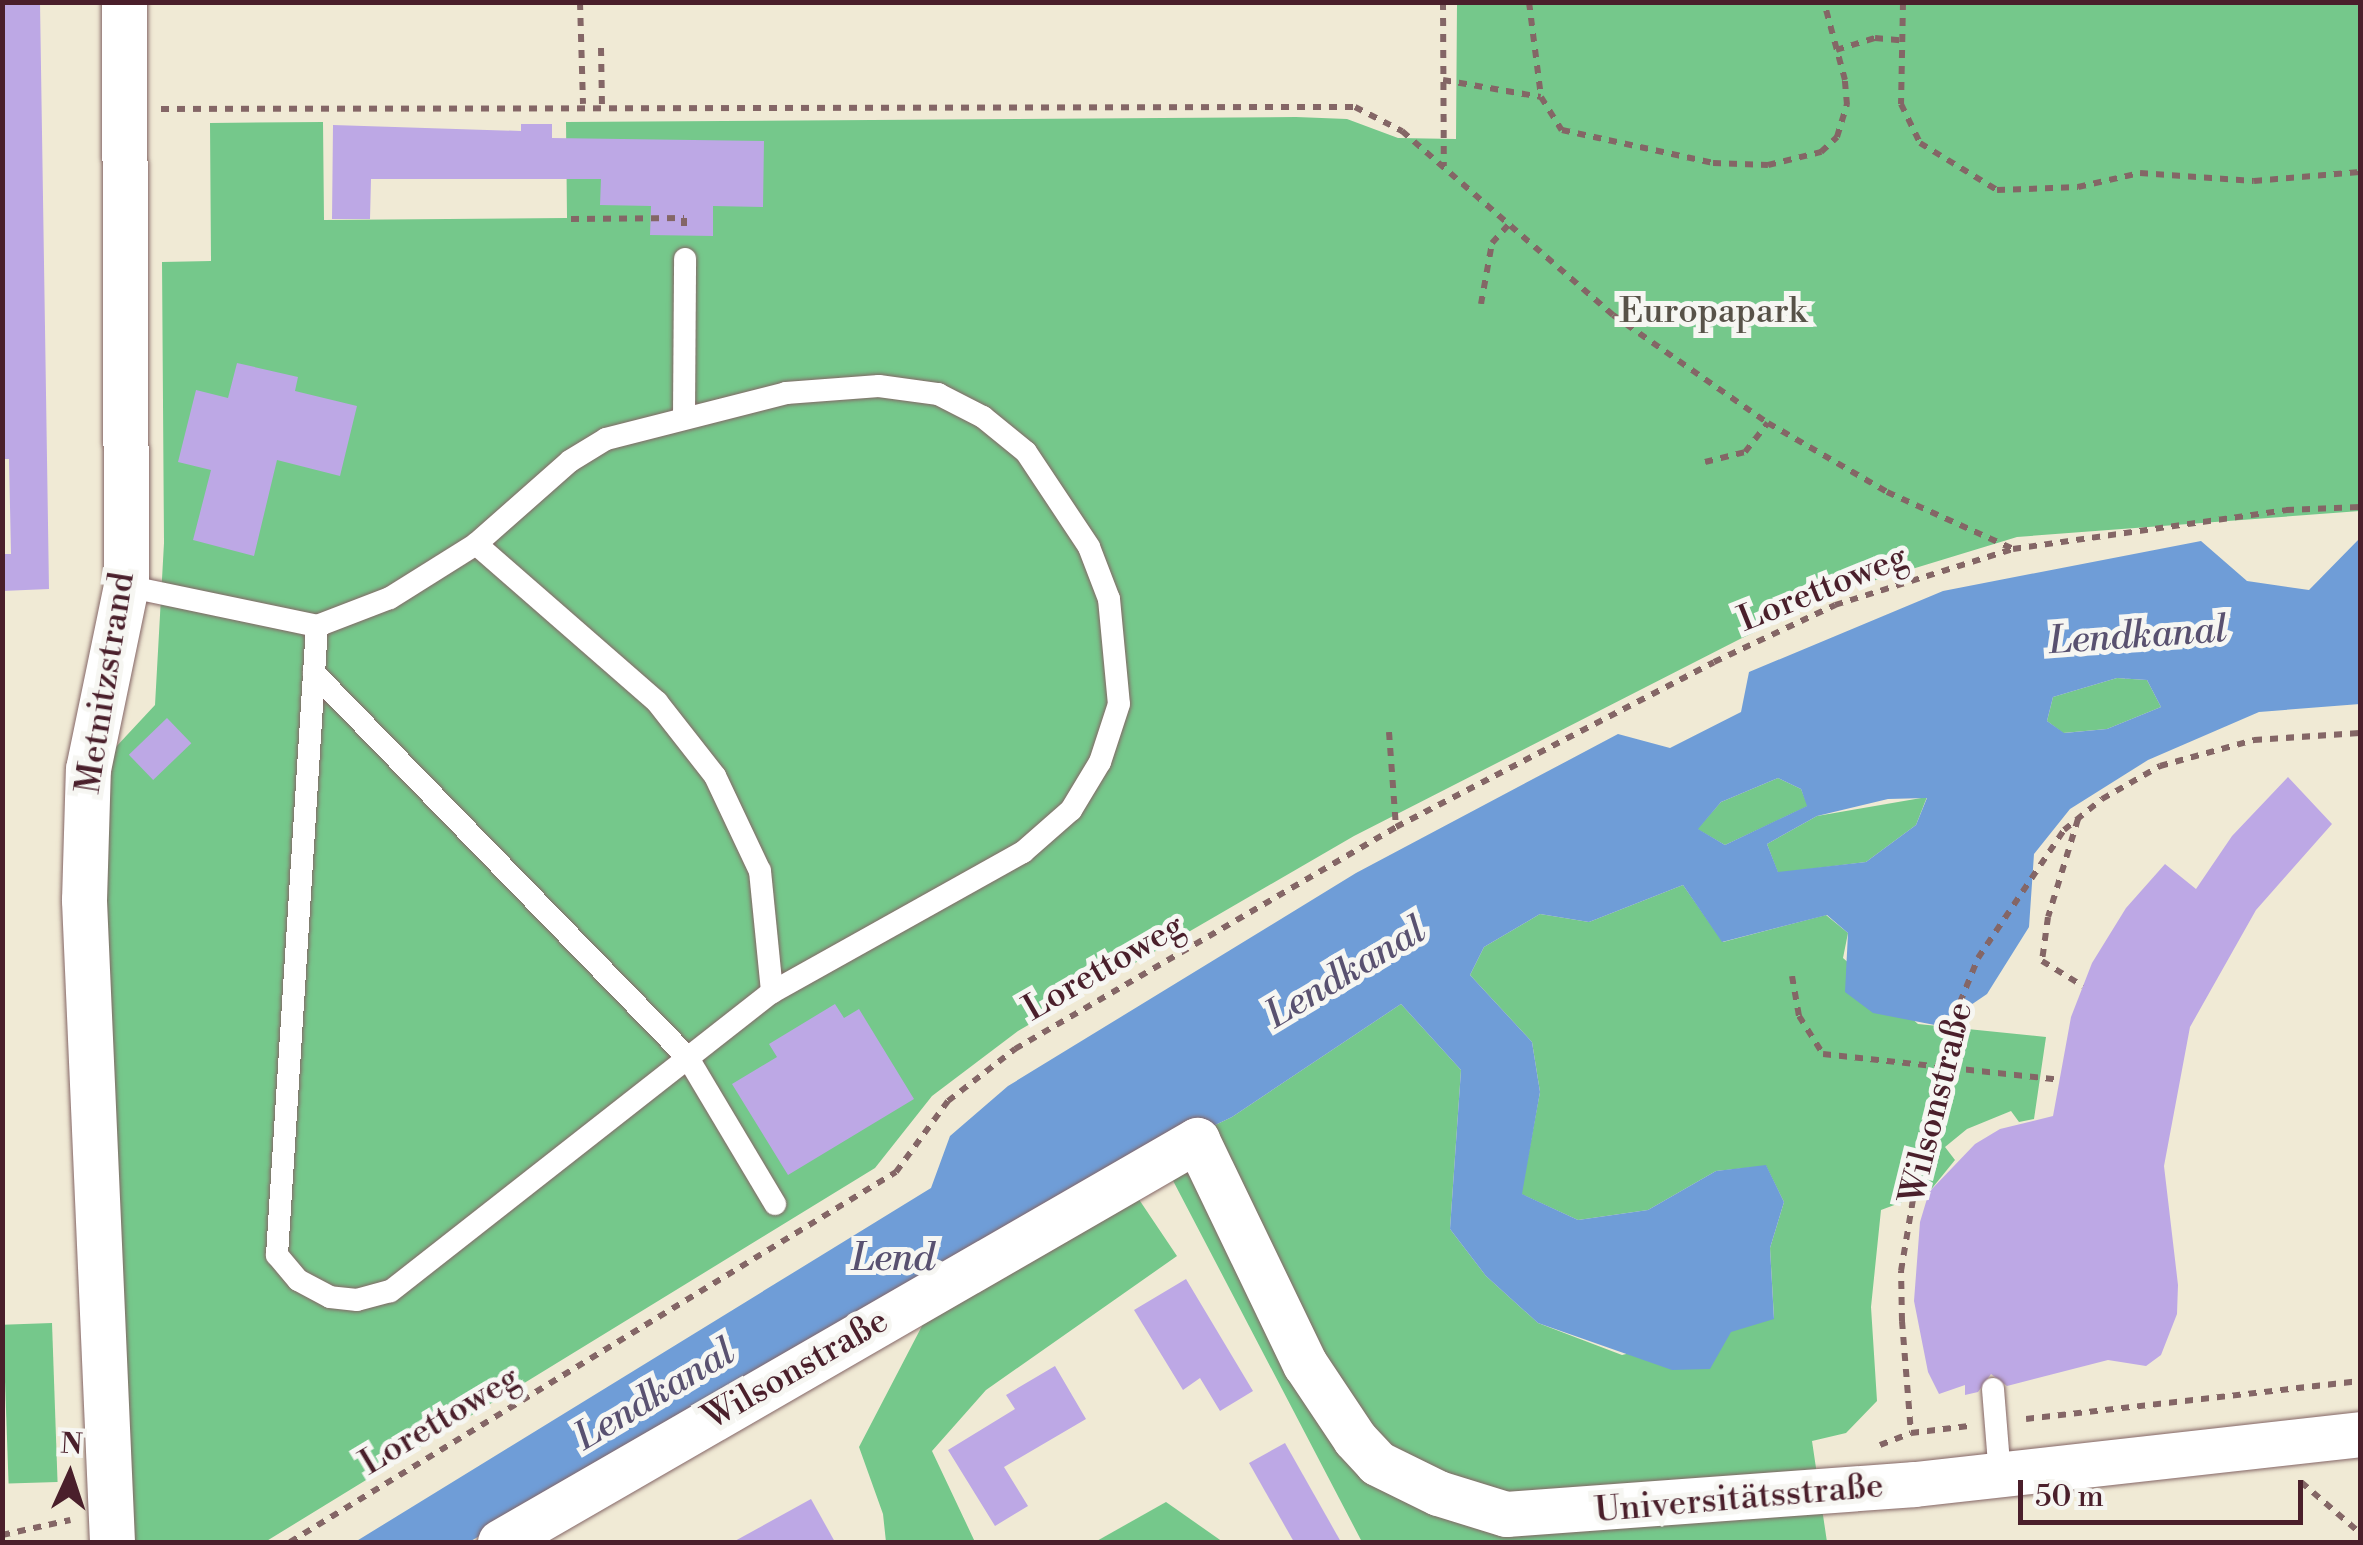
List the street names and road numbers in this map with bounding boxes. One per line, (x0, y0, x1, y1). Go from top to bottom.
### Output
street label: Lorettoweg (1732, 536, 1914, 642)
street label: Metnitzstrand (68, 569, 144, 797)
street label: Lorettoweg (1016, 905, 1192, 1031)
street label: Wilsonstraße (1892, 998, 1982, 1208)
street label: Wilsonstraße (696, 1300, 896, 1440)
street label: Lorettoweg (353, 1357, 527, 1485)
street label: Universitätsstraße (1593, 1465, 1885, 1533)

